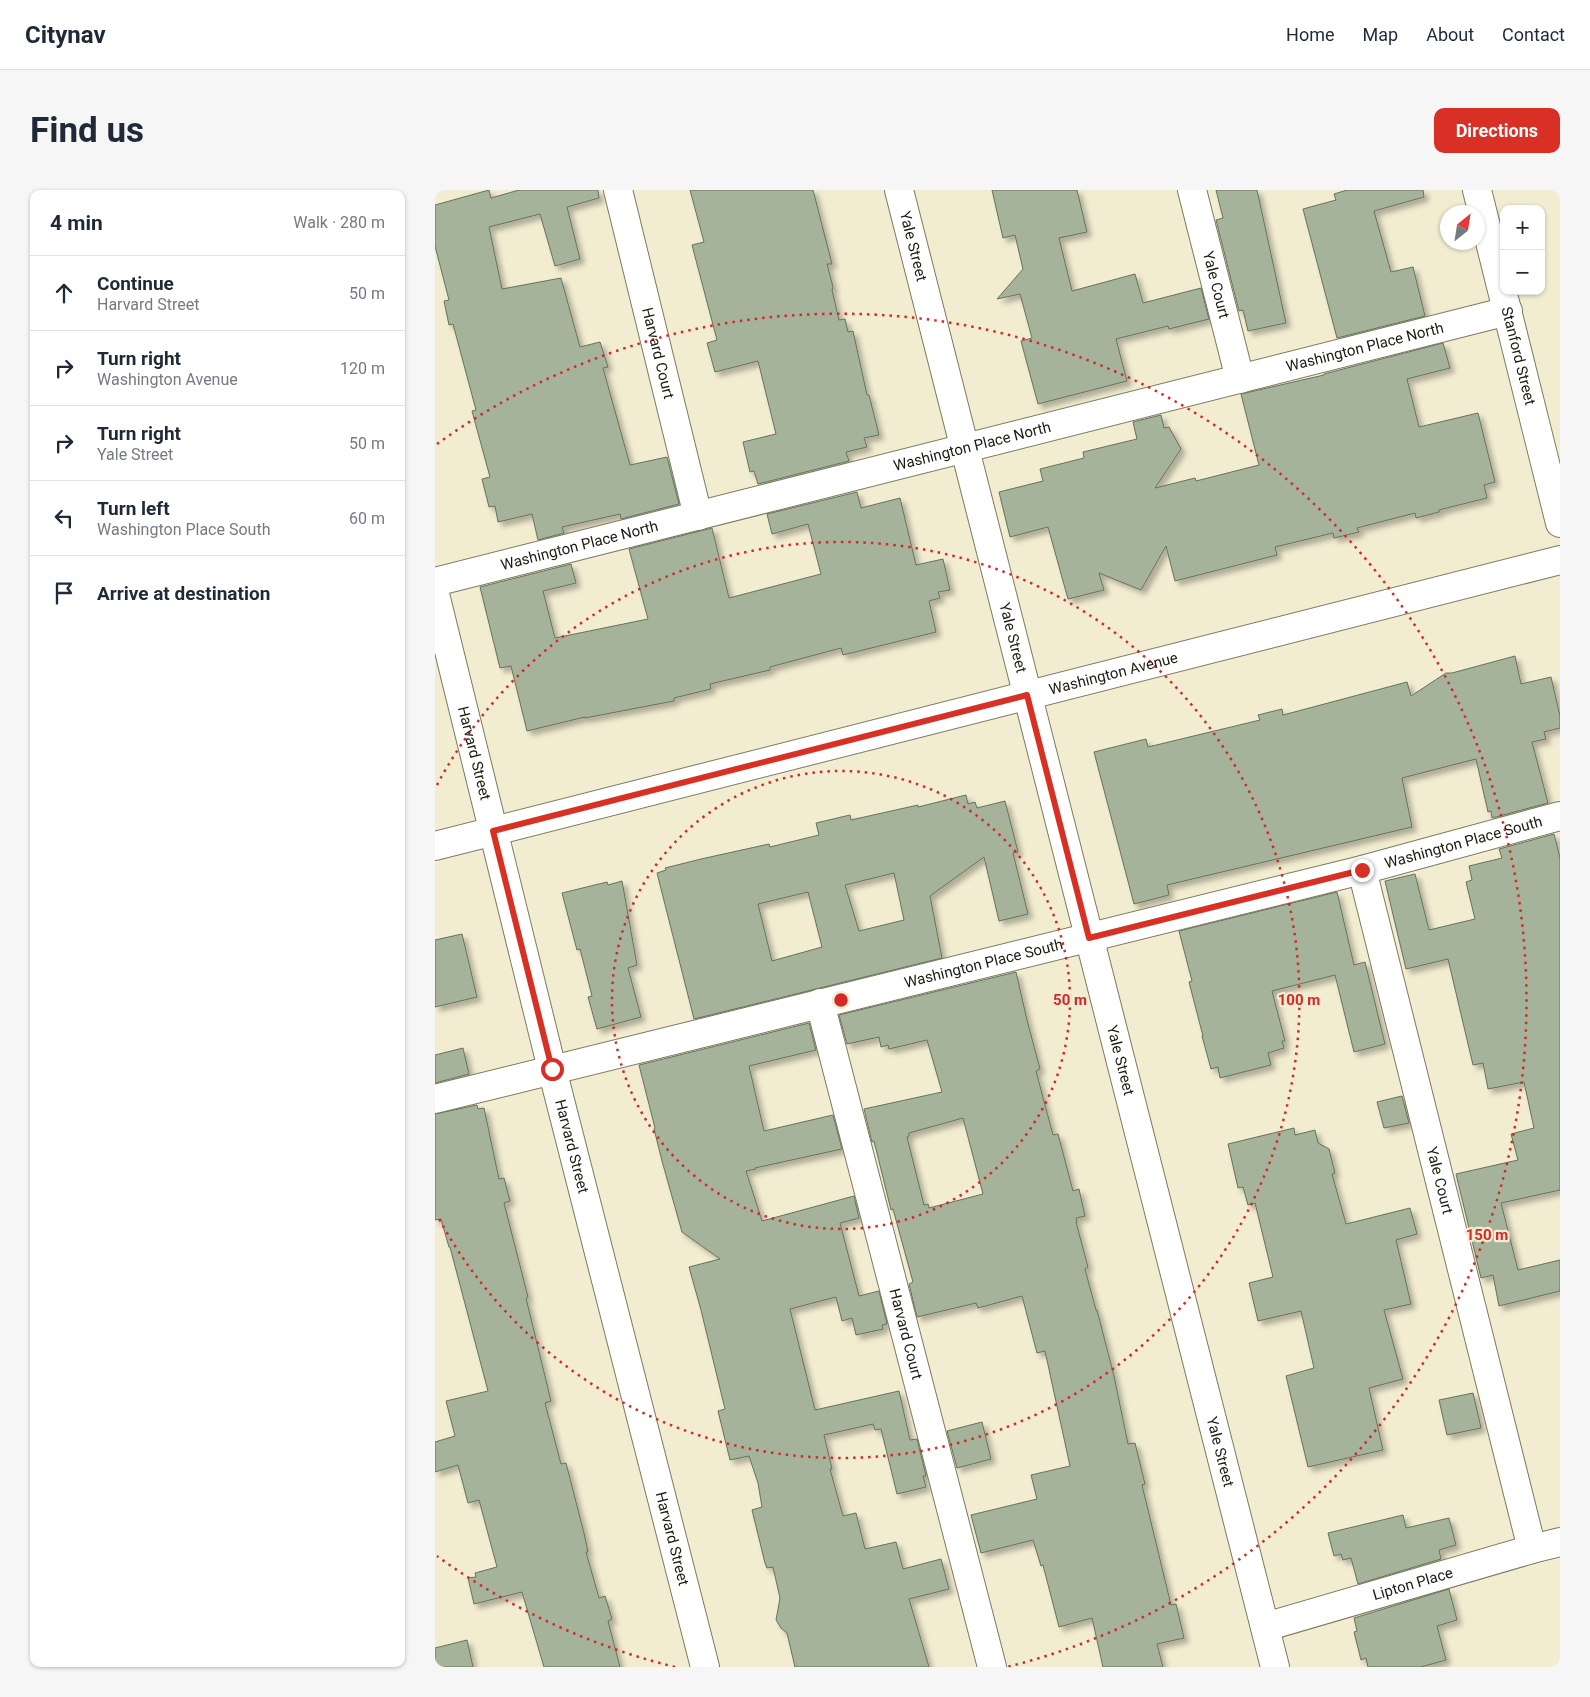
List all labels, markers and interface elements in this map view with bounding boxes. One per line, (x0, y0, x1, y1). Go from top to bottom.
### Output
text: Citynav (25, 21, 106, 49)
text: Home (1286, 24, 1335, 45)
text: Map (1363, 24, 1398, 45)
text: About (1426, 24, 1474, 45)
text: Contact (1502, 24, 1565, 45)
button: Directions (1434, 108, 1560, 153)
text: Find us (30, 110, 144, 151)
north arrow (1440, 205, 1485, 250)
map controls (1500, 205, 1545, 295)
button: + (1500, 205, 1545, 250)
street label: Yale Street (896, 209, 931, 283)
text: 4 min (50, 211, 103, 235)
text: Walk · 280 m (293, 213, 385, 232)
street label: Yale Court (1199, 249, 1233, 321)
button: − (1500, 250, 1545, 295)
text: Continue (97, 272, 174, 295)
icon: ahead (50, 279, 78, 307)
text: 50 m (349, 284, 385, 303)
text: Harvard Street (97, 295, 200, 314)
street label: Stanford Street (1497, 305, 1539, 407)
street label: Harvard Court (638, 306, 678, 401)
street label: Washington Place North (1284, 319, 1445, 376)
text: Turn right (97, 347, 181, 370)
icon: right (50, 354, 78, 382)
text: 120 m (340, 359, 385, 378)
text: Washington Avenue (97, 370, 238, 389)
street label: Washington Place North (892, 418, 1053, 475)
text: Turn right (97, 422, 181, 445)
icon: right (50, 429, 78, 457)
text: 50 m (349, 434, 385, 453)
text: Yale Street (97, 445, 173, 464)
text: Turn left (97, 497, 170, 520)
icon: left (50, 504, 78, 532)
text: 60 m (349, 509, 385, 528)
street label: Washington Place North (499, 517, 660, 574)
text: Washington Place South (97, 520, 270, 539)
icon: arrive (50, 579, 78, 607)
text: Arrive at destination (97, 582, 270, 605)
street label: Yale Street (995, 601, 1031, 675)
street label: Washington Avenue (1047, 649, 1180, 699)
street label: Harvard Street (454, 704, 494, 802)
street label: Washington Place South (1383, 812, 1544, 872)
route end (1351, 859, 1374, 882)
street label: Washington Place South (902, 935, 1065, 992)
centre of rings (832, 991, 850, 1009)
text: 50 m (1053, 991, 1087, 1009)
text: 100 m (1278, 991, 1320, 1009)
street label: Yale Street (1103, 1023, 1138, 1097)
route start (541, 1058, 564, 1081)
street label: Harvard Street (551, 1097, 592, 1195)
street label: Yale Court (1423, 1145, 1457, 1216)
text: 150 m (1466, 1226, 1508, 1244)
street label: Harvard Court (885, 1287, 926, 1382)
street label: Yale Street (1203, 1415, 1238, 1489)
street label: Harvard Street (652, 1490, 693, 1588)
street label: Lipton Place (1371, 1564, 1455, 1604)

